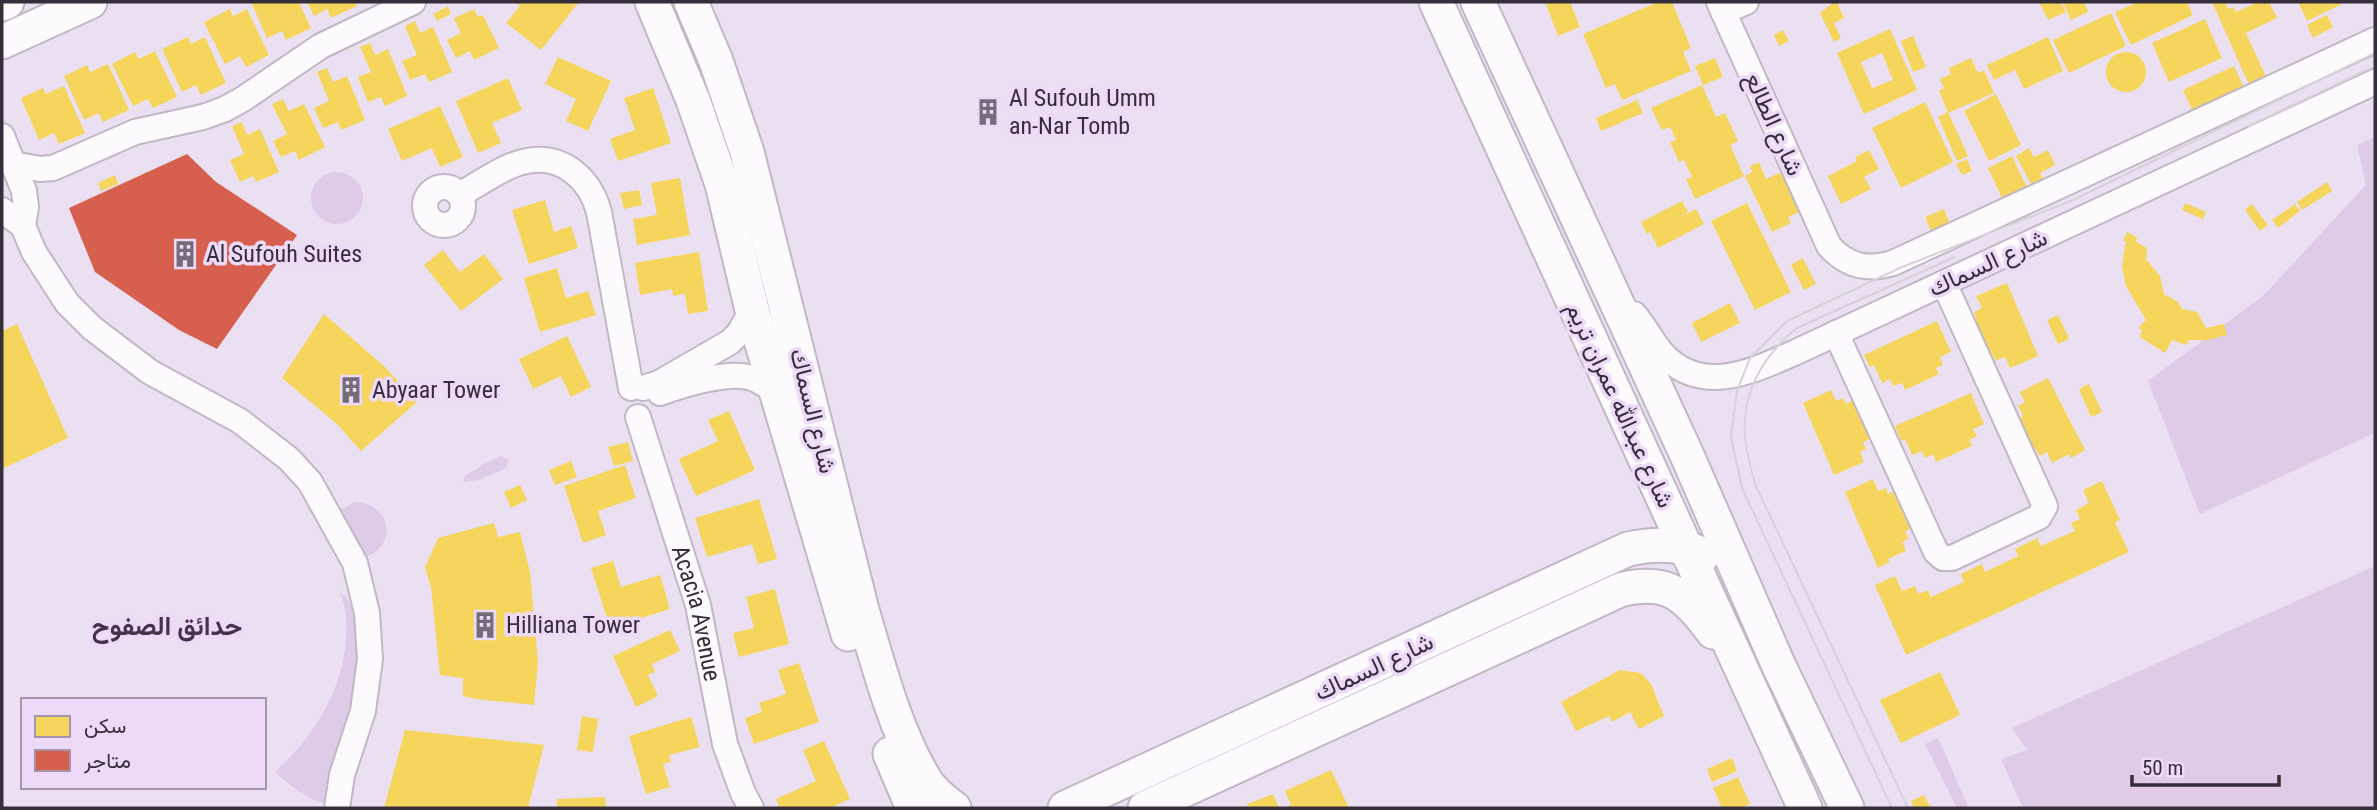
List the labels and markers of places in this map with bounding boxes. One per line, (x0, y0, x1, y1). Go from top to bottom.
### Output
place label: Al Sufouh Umm an-Nar Tomb (1009, 84, 1156, 140)
building icon: Al Sufouh Umm an-Nar Tomb (973, 97, 1003, 127)
building icon: Al Sufouh Suites (170, 239, 200, 269)
place label: Al Sufouh Suites (206, 240, 362, 268)
building icon: Abyaar Tower (336, 375, 366, 405)
place label: Abyaar Tower (372, 376, 500, 404)
building icon: Hilliana Tower (470, 610, 500, 640)
place label: Hilliana Tower (506, 611, 640, 639)

